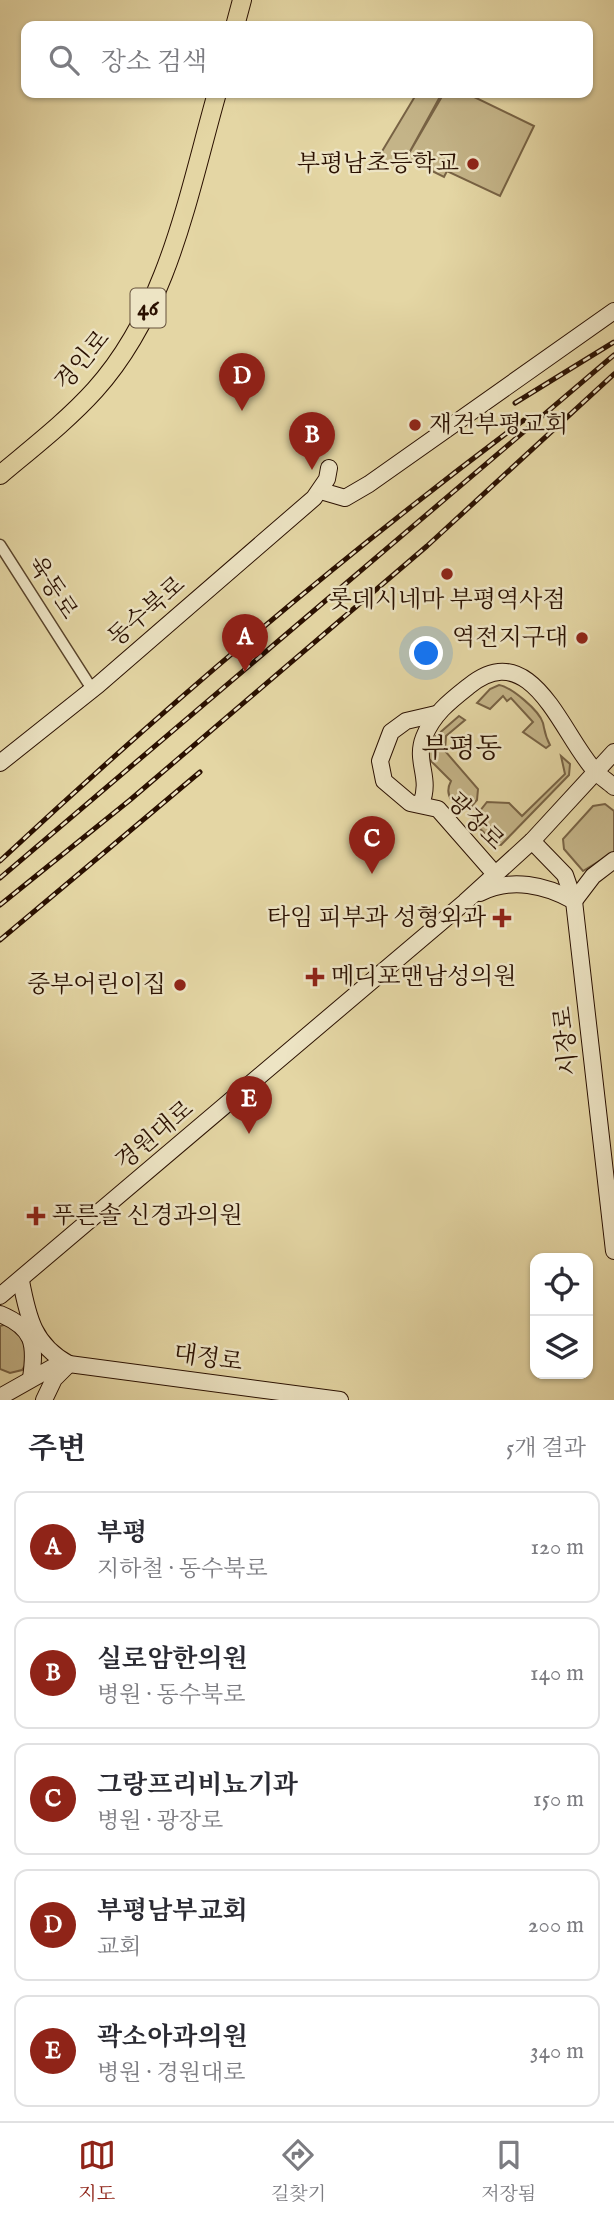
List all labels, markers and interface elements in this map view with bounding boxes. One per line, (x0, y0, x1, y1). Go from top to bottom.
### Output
search box (21, 21, 593, 98)
icon: search (45, 41, 83, 79)
text: 장소 검색 (101, 46, 207, 79)
place label: 부평남초등학교 (297, 149, 459, 180)
marker: 부평남초등학교 (465, 156, 481, 172)
road number: 46 (130, 288, 166, 328)
street label: 경인로 (49, 324, 117, 398)
pin: D (219, 353, 265, 411)
place label: 재건부평교회 (429, 410, 568, 441)
pin: B (289, 412, 335, 470)
marker: 재건부평교회 (407, 417, 423, 433)
street label: 육동로 (20, 550, 84, 626)
marker: 롯데시네마 부평역사점 (439, 566, 455, 582)
street label: 동수북로 (102, 570, 192, 654)
place label: 롯데시네마 부평역사점 (328, 585, 566, 616)
pin: A (222, 614, 268, 672)
place label: 역전지구대 (452, 623, 568, 654)
marker: 역전지구대 (574, 630, 590, 646)
your location (409, 636, 443, 670)
district label: 부평동 (421, 732, 503, 767)
street label: 광장로 (439, 786, 511, 858)
pin: C (349, 816, 395, 874)
place label: 타임 피부과 성형외과 (267, 903, 487, 934)
marker: 타임 피부과 성형외과 (492, 908, 512, 928)
place label: 메디포맨남성의원 (331, 962, 516, 993)
marker: 메디포맨남성의원 (305, 967, 325, 987)
place label: 중부어린이집 (27, 970, 166, 1001)
marker: 중부어린이집 (172, 977, 188, 993)
street label: 시장로 (548, 1005, 586, 1077)
pin: E (226, 1076, 272, 1134)
street label: 경원대로 (110, 1094, 200, 1178)
place label: 푸른솔 신경과의원 (52, 1201, 243, 1232)
marker: 푸른솔 신경과의원 (26, 1206, 46, 1226)
map controls (530, 1253, 593, 1379)
button: locate (530, 1253, 593, 1316)
button: layers (530, 1316, 593, 1379)
street label: 대정로 (171, 1339, 245, 1379)
text: 주변 (28, 1431, 86, 1469)
text: 5개 결과 (506, 1434, 586, 1463)
text: 부평 (97, 1517, 147, 1550)
text: A (45, 1533, 61, 1562)
text: 120 m (531, 1533, 584, 1562)
text: 지하철 · 동수북로 (97, 1555, 268, 1584)
text: 실로암한의원 (97, 1643, 248, 1676)
text: B (45, 1659, 61, 1688)
text: 140 m (530, 1659, 584, 1688)
text: 병원 · 동수북로 (97, 1681, 245, 1710)
text: 그랑프리비뇨기과 (97, 1769, 298, 1802)
text: C (45, 1785, 61, 1814)
text: 150 m (533, 1785, 584, 1814)
text: 병원 · 광장로 (97, 1807, 223, 1836)
text: 부평남부교회 (97, 1895, 248, 1928)
text: D (44, 1911, 62, 1940)
text: 200 m (528, 1911, 584, 1940)
text: 교회 (97, 1933, 141, 1962)
text: 곽소아과의원 (97, 2021, 248, 2054)
text: E (45, 2037, 61, 2066)
text: 340 m (530, 2037, 584, 2066)
text: 병원 · 경원대로 (97, 2059, 245, 2088)
tab: 지도 (78, 2136, 116, 2207)
tab: 길찾기 (271, 2136, 326, 2207)
tab: 저장됨 (481, 2136, 536, 2207)

